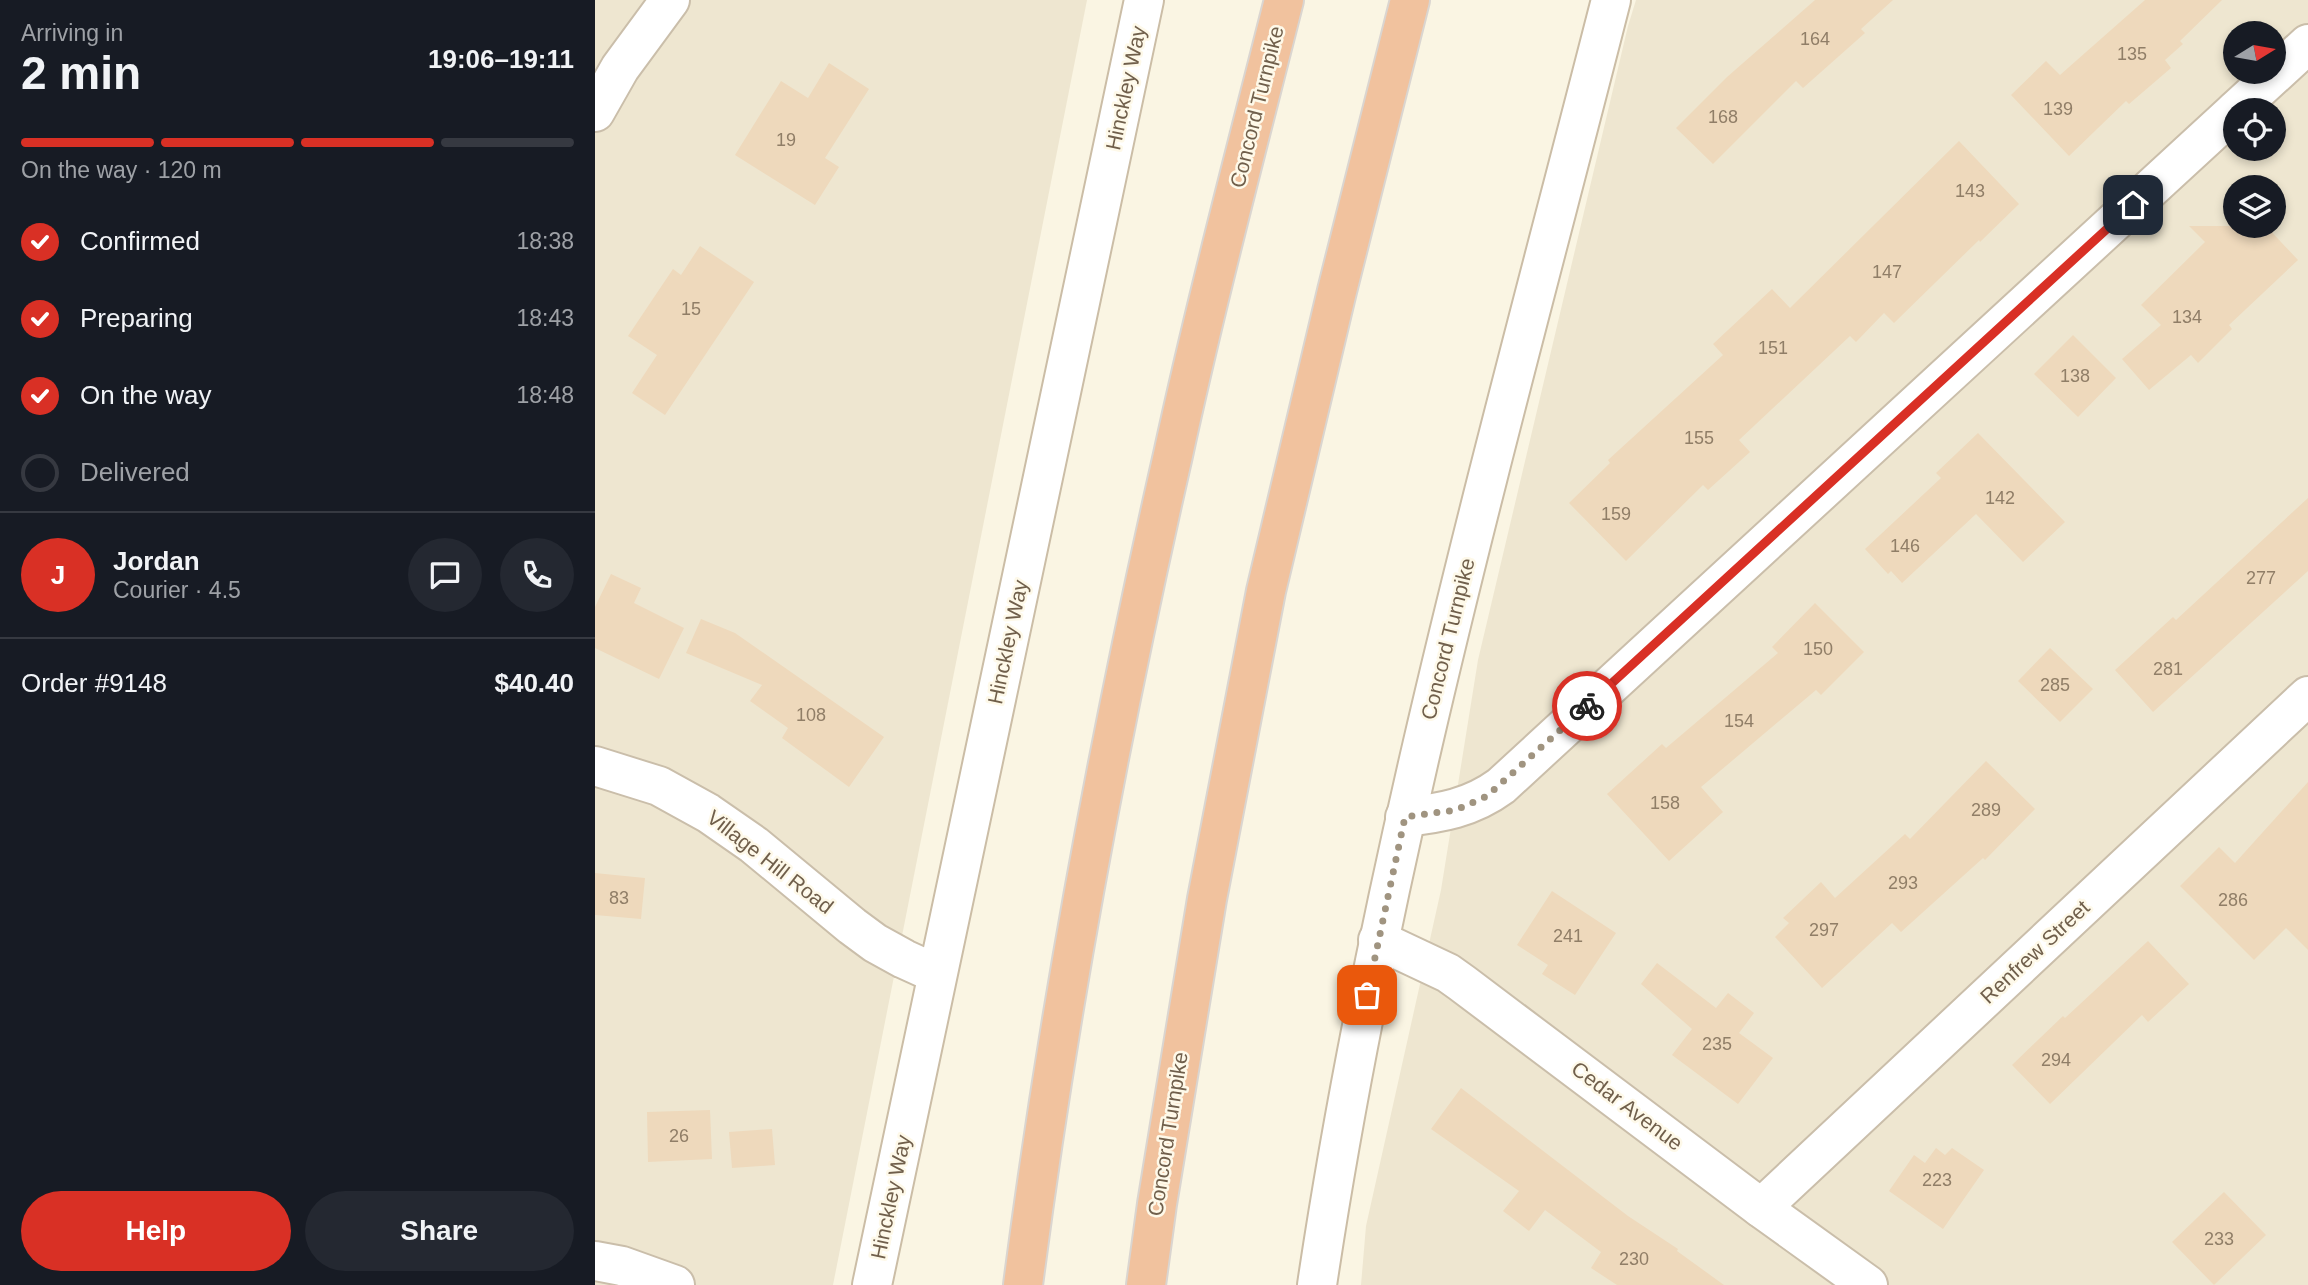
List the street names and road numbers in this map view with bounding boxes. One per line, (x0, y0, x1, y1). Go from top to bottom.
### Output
street label: Hinckley Way (1101, 23, 1150, 152)
street label: Concord Turnpike (1225, 24, 1288, 190)
street label: Concord Turnpike (1416, 556, 1479, 722)
street label: Hinckley Way (983, 577, 1032, 706)
street label: Village Hill Road (703, 805, 838, 918)
street label: Renfrew Street (1976, 895, 2094, 1008)
street label: Concord Turnpike (1143, 1050, 1192, 1218)
street label: Cedar Avenue (1567, 1056, 1687, 1155)
street label: Hinckley Way (866, 1132, 915, 1261)

